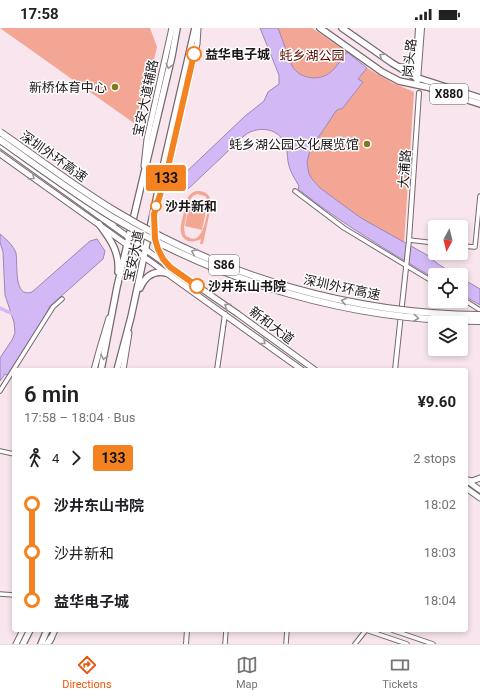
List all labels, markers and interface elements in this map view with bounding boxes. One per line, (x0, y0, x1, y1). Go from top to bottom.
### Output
text: 17:58 (20, 5, 59, 23)
street label: 岗头路 (400, 38, 419, 78)
marker: 益华电子城 (186, 46, 202, 62)
place label: 益华电子城 (205, 47, 270, 62)
park label: 蚝乡湖公园 (279, 48, 345, 63)
one-way arrow (379, 53, 386, 61)
street label: 宝安大道辅路 (130, 58, 161, 138)
one-way arrow (166, 63, 174, 69)
place label: 新桥体育中心 (29, 80, 107, 95)
marker: 新桥体育中心 (110, 82, 120, 92)
road number: X880 (430, 84, 468, 104)
street label: 深圳外环高速 (17, 128, 90, 185)
place label: 蚝乡湖公园文化展览馆 (229, 137, 359, 152)
marker: 蚝乡湖公园文化展览馆 (362, 139, 372, 149)
street label: 大浦路 (396, 149, 413, 189)
line badge: 133 (143, 165, 189, 191)
text: 133 (154, 170, 178, 186)
one-way arrow (28, 172, 35, 180)
place label: 沙井新和 (165, 199, 217, 214)
marker: 沙井新和 (150, 200, 162, 212)
north arrow (428, 220, 468, 260)
map controls (428, 220, 468, 356)
street label: 宝安大道 (121, 229, 146, 283)
one-way arrow (191, 249, 198, 257)
road number: S86 (209, 255, 239, 275)
button: locate (428, 268, 468, 308)
street label: 深圳外环高速 (302, 272, 382, 303)
marker: 沙井东山书院 (189, 278, 205, 294)
place label: 沙井东山书院 (208, 279, 286, 294)
one-way arrow (341, 297, 347, 305)
one-way arrow (224, 303, 231, 311)
street label: 新和大道 (246, 304, 297, 347)
one-way arrow (413, 313, 419, 322)
button: layers (428, 316, 468, 356)
one-way arrow (259, 337, 266, 345)
one-way arrow (100, 354, 108, 360)
text: 6 min (24, 382, 79, 407)
text: ¥9.60 (418, 393, 456, 411)
text: 17:58 – 18:04 · Bus (24, 410, 136, 425)
icon: walk (24, 447, 46, 469)
icon: forward (65, 447, 87, 469)
text: 133 (101, 450, 125, 466)
text: 4 (52, 451, 59, 466)
text: 2 stops (413, 451, 456, 466)
text: 沙井东山书院 (54, 497, 144, 515)
text: 18:02 (424, 497, 456, 512)
text: 沙井新和 (54, 545, 114, 563)
text: 18:03 (424, 545, 456, 560)
text: 益华电子城 (54, 593, 129, 611)
text: 18:04 (424, 593, 456, 608)
tab: Directions (62, 654, 112, 691)
tab: Map (236, 654, 258, 691)
tab: Tickets (382, 654, 418, 691)

